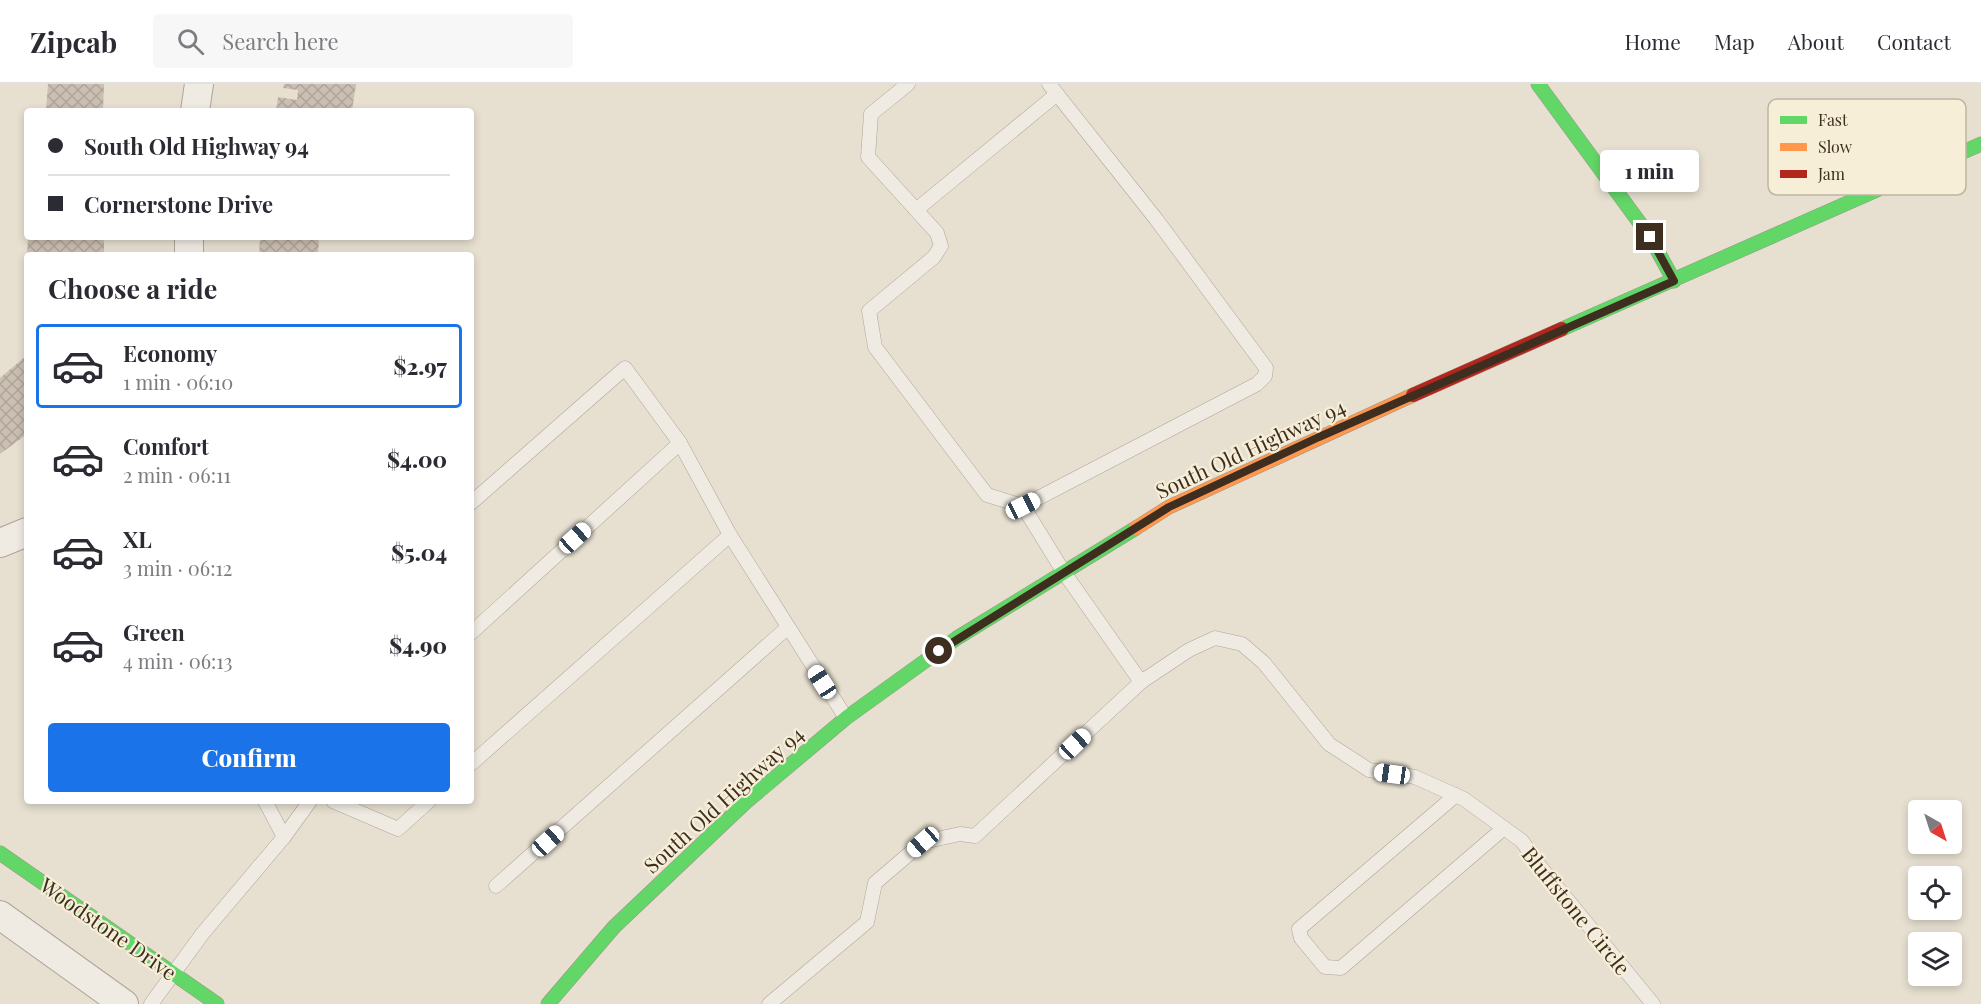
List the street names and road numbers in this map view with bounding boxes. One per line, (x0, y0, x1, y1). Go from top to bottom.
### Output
street label: South Old Highway 94 (1150, 392, 1350, 504)
street label: South Old Highway 94 (637, 719, 809, 879)
street label: Bluffstone Circle (1516, 840, 1638, 980)
street label: Woodstone Drive (34, 870, 183, 986)

